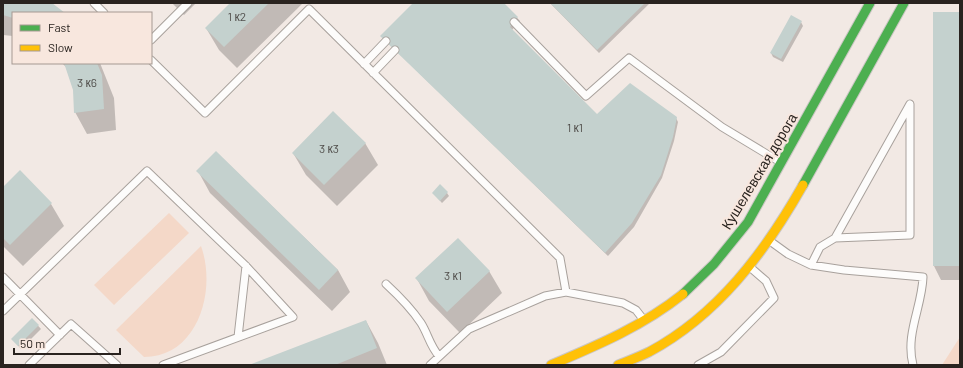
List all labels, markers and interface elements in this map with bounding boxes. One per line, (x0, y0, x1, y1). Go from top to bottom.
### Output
house number: 1 к2 (228, 9, 246, 23)
legend (12, 12, 152, 64)
text: Fast (48, 20, 71, 34)
text: Slow (48, 40, 73, 54)
house number: 3 к6 (77, 75, 97, 89)
street label: Кушелевская дорога (718, 110, 801, 232)
house number: 1 к1 (567, 120, 583, 134)
house number: 3 к3 (319, 141, 339, 155)
house number: 3 к1 (444, 268, 462, 282)
scale bar (14, 330, 120, 356)
text: 50 m (20, 336, 45, 350)

